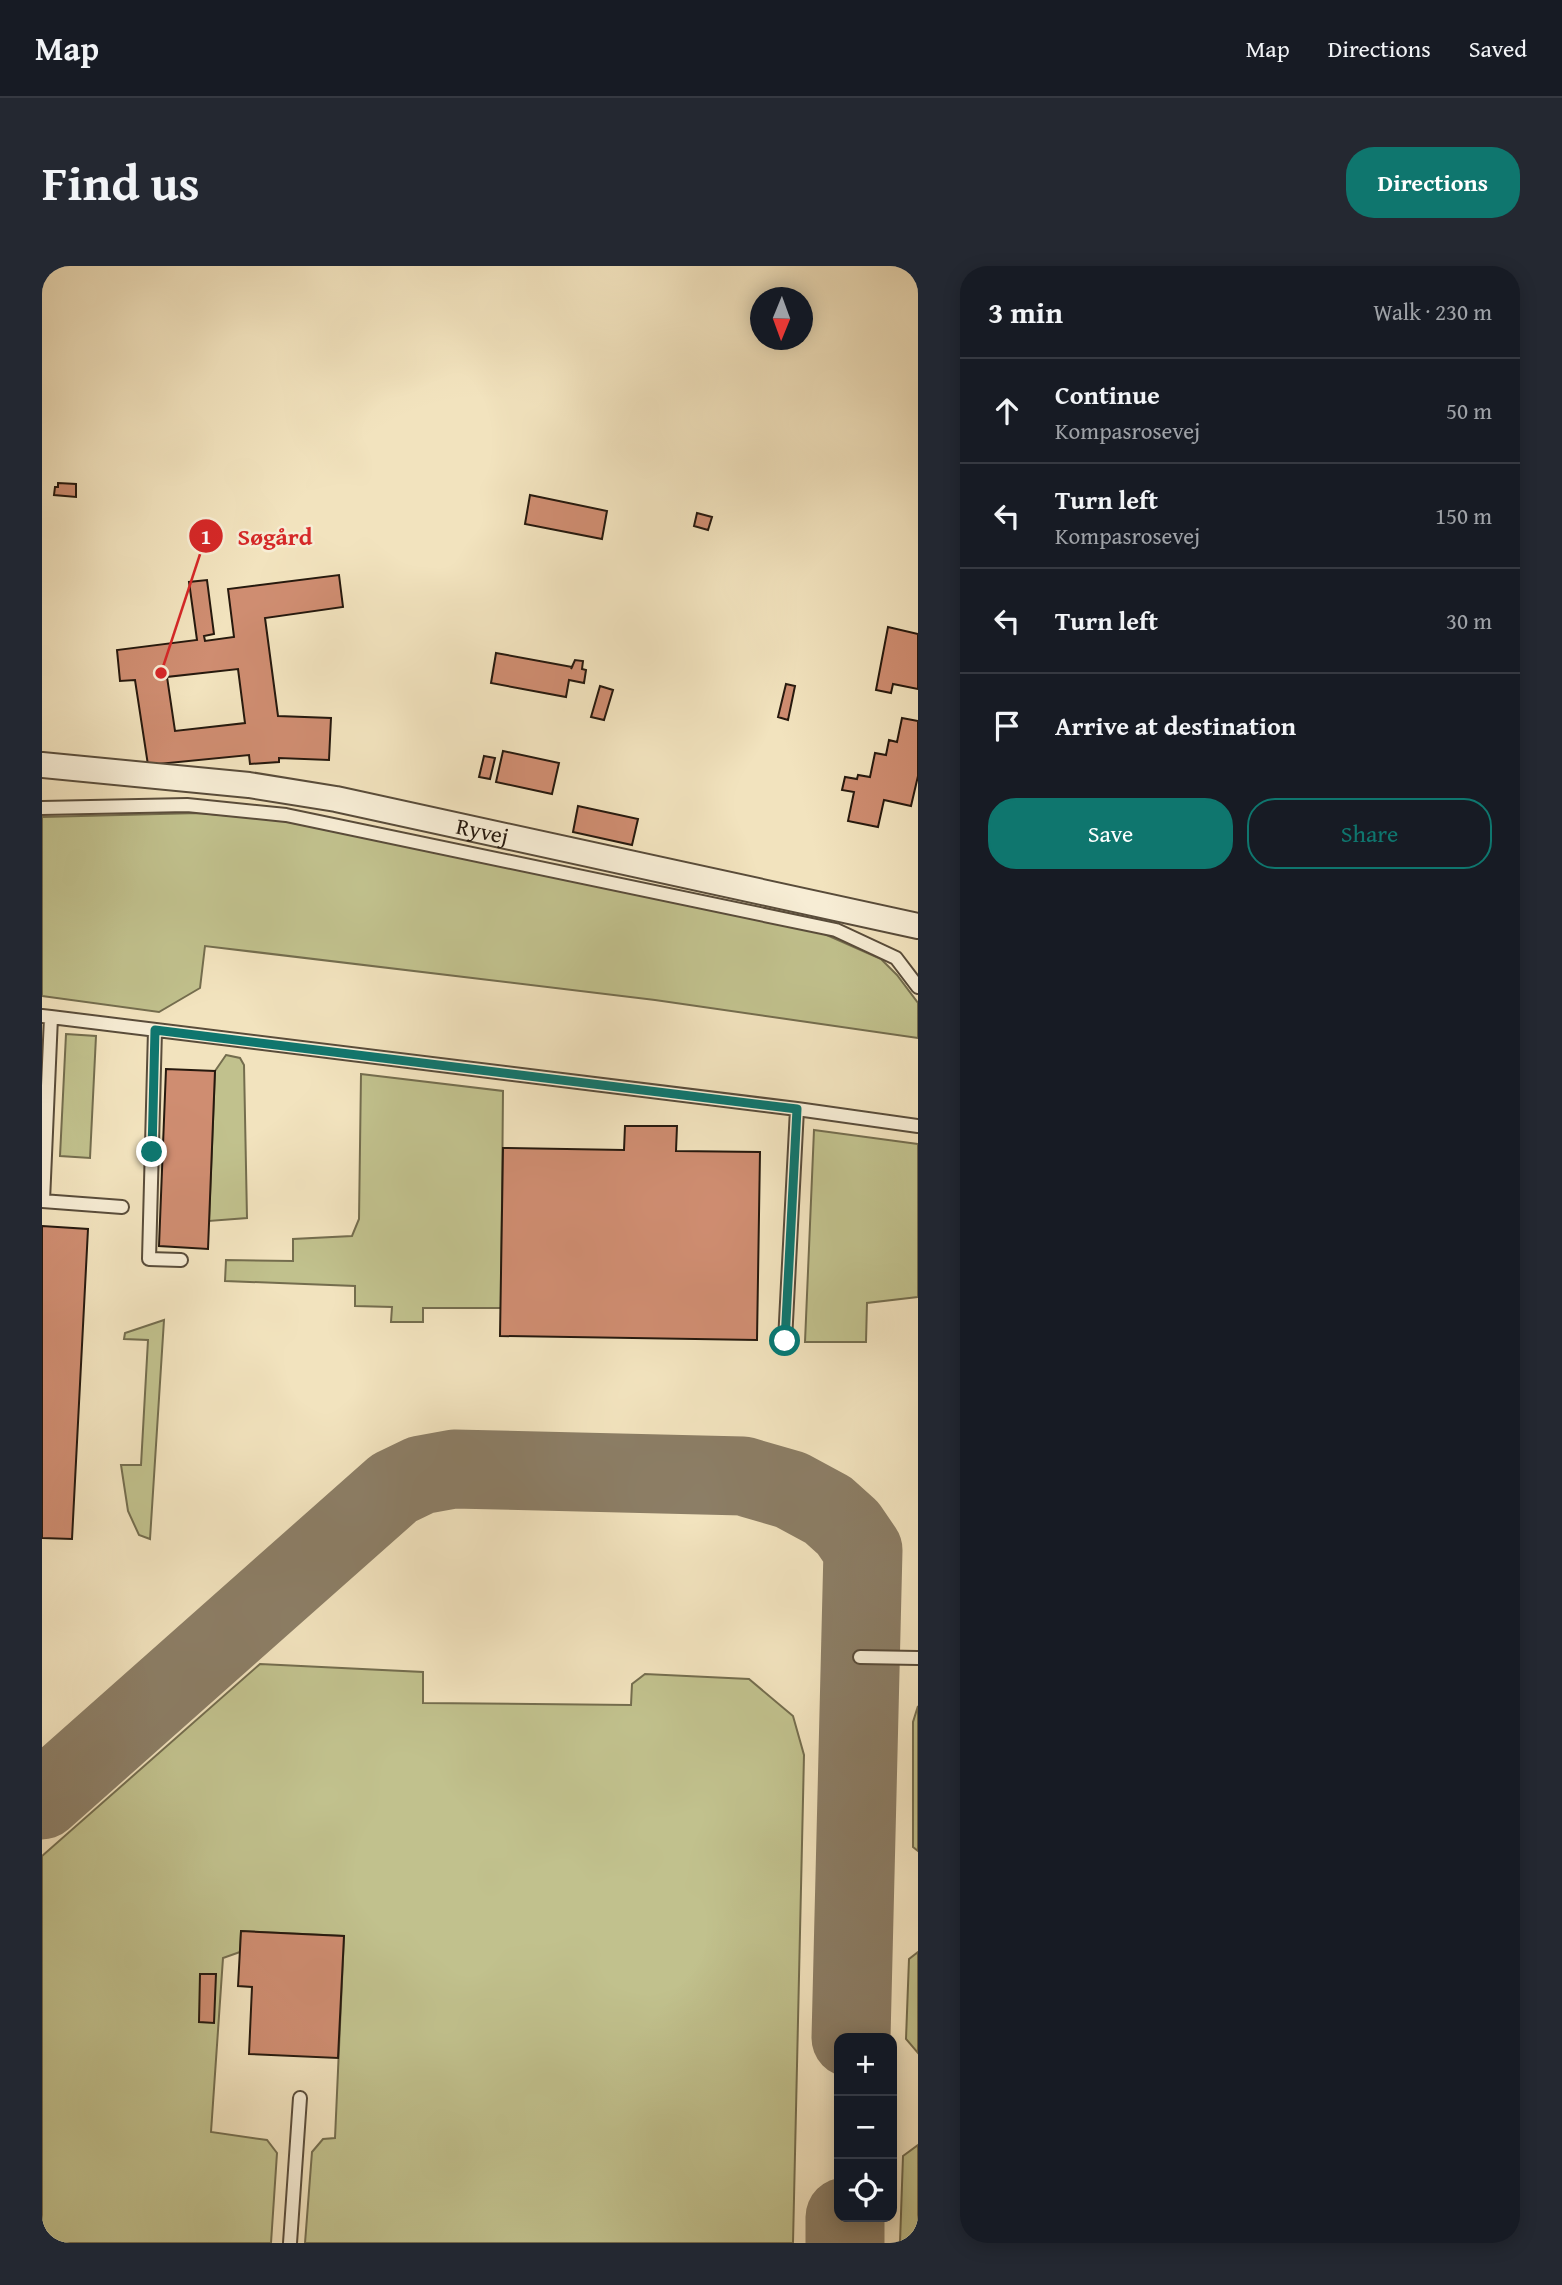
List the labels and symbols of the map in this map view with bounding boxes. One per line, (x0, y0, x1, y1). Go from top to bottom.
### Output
north arrow (750, 287, 813, 350)
callout: Søgård (189, 514, 326, 559)
text: Søgård (238, 519, 313, 554)
text: 1 (201, 521, 211, 552)
street label: Ryvej (453, 809, 512, 852)
route end (136, 1136, 167, 1167)
route start (769, 1325, 800, 1356)

